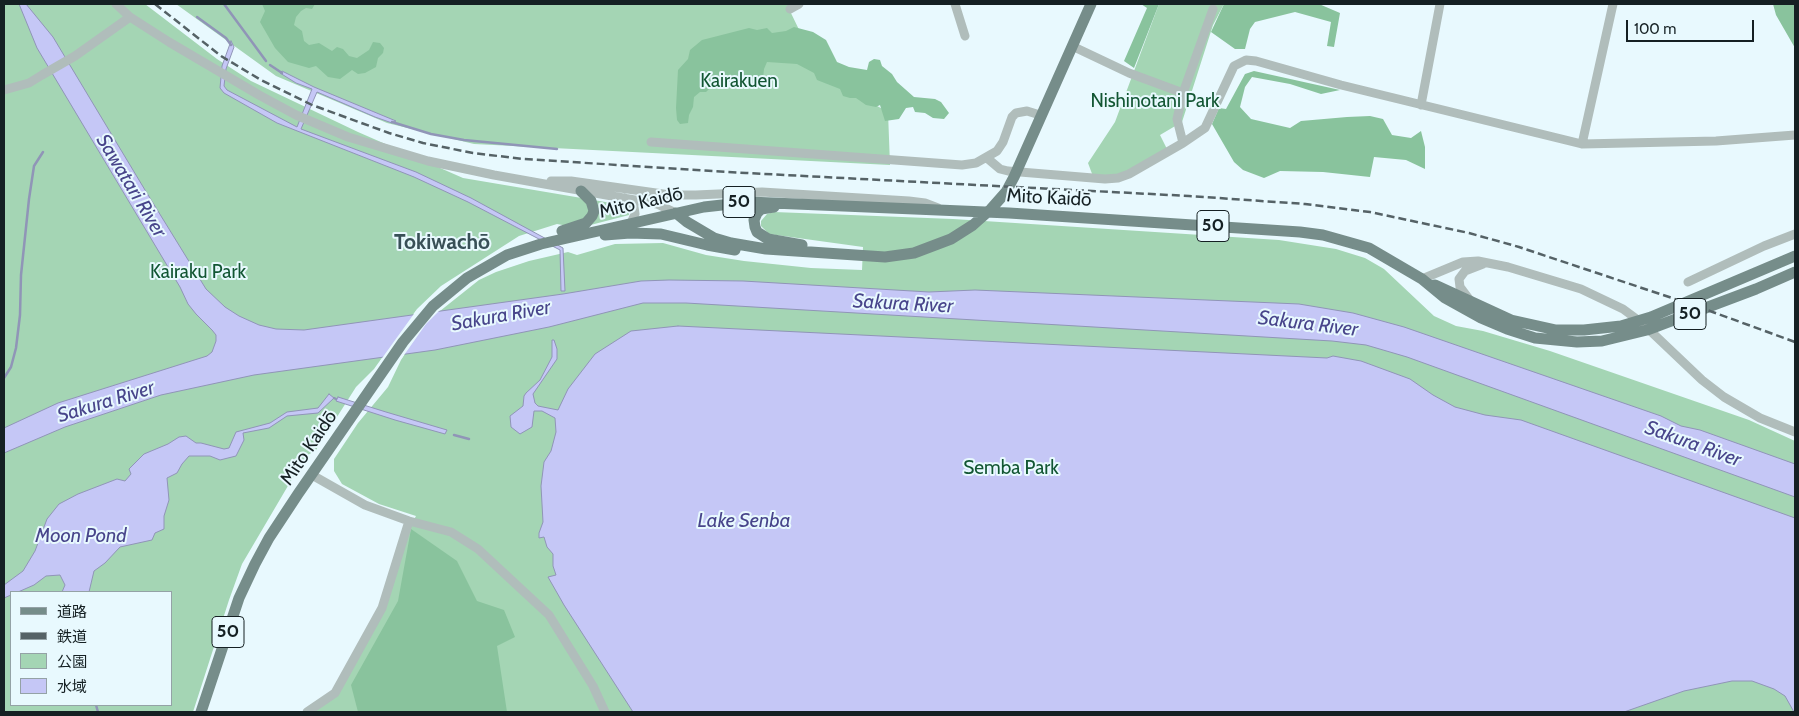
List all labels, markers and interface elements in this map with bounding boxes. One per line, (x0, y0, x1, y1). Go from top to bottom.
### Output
scale bar (1629, 10, 1756, 42)
text: 100 m (1634, 20, 1676, 38)
park label: Kairakuen (700, 70, 778, 92)
park label: Nishinotani Park (1090, 90, 1220, 112)
water label: Sawatari River (91, 130, 171, 242)
street label: Mito Kaidō (597, 182, 685, 224)
street label: Mito Kaidō (1006, 184, 1092, 212)
road number: 50 (723, 186, 755, 218)
road number: 50 (1197, 210, 1229, 242)
district label: Tokiwachō (394, 230, 490, 256)
park label: Kairaku Park (150, 261, 246, 283)
water label: Sakura River (852, 289, 954, 319)
water label: Sakura River (450, 295, 552, 337)
road number: 50 (1674, 298, 1706, 329)
water label: Sakura River (1257, 306, 1359, 342)
water label: Sakura River (55, 376, 157, 428)
street label: Mito Kaidō (276, 406, 342, 490)
water label: Sakura River (1642, 416, 1744, 472)
park label: Semba Park (963, 457, 1059, 479)
water label: Lake Senba (697, 509, 791, 533)
water label: Moon Pond (35, 524, 127, 548)
legend (10, 591, 172, 706)
text: 道路 (57, 603, 87, 621)
road number: 50 (212, 616, 244, 648)
text: 鉄道 (57, 628, 87, 646)
text: 公園 (57, 653, 87, 671)
text: 水域 (57, 678, 87, 696)

